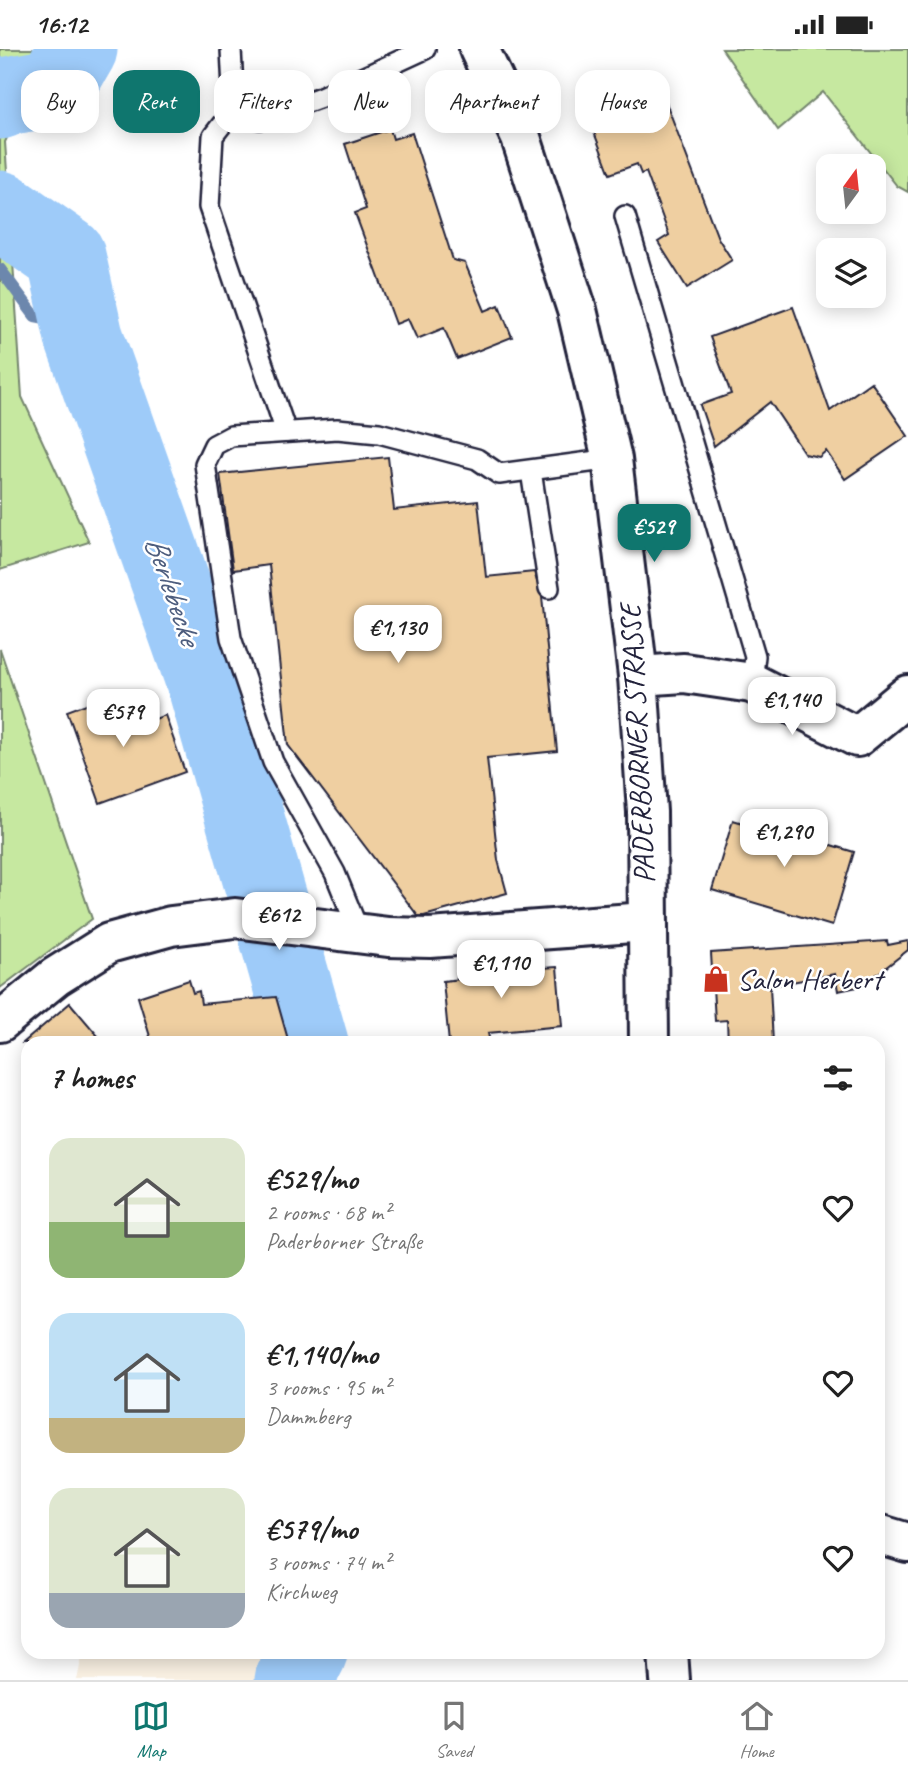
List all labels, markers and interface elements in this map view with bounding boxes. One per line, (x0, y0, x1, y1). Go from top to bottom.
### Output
text: 16:12 (35, 8, 88, 41)
chip: Buy (21, 70, 99, 133)
chip: Rent (113, 70, 200, 133)
chip: Filters (214, 70, 314, 133)
chip: New (328, 70, 411, 133)
chip: Apartment (425, 70, 561, 133)
chip: House (575, 70, 670, 133)
north arrow (816, 154, 886, 224)
map controls (816, 154, 886, 308)
button: layers (816, 238, 886, 308)
pin: €529 (613, 505, 695, 564)
text: €529 (634, 512, 674, 541)
water label: Berlebecke (135, 530, 212, 654)
street label: PADERBORNER STRASSE (611, 600, 663, 885)
pin: €1,130 (341, 605, 455, 665)
text: €1,130 (370, 613, 426, 642)
pin: €1,140 (735, 677, 849, 737)
text: €1,140 (764, 685, 820, 714)
pin: €579 (82, 689, 164, 749)
text: €579 (103, 697, 143, 726)
pin: €1,290 (727, 809, 841, 869)
text: €1,290 (756, 817, 812, 846)
pin: €612 (238, 893, 320, 952)
text: €612 (258, 900, 300, 929)
pin: €1,110 (444, 941, 558, 1000)
text: €1,110 (473, 948, 529, 977)
place label: Salon Herbert (737, 960, 886, 998)
shop icon: Salon Herbert (701, 964, 731, 994)
text: 7 homes (49, 1059, 134, 1097)
icon: filters (819, 1059, 857, 1097)
text: €529/mo (266, 1160, 358, 1198)
icon: home (105, 1166, 189, 1250)
icon: heart (819, 1189, 857, 1227)
text: 2 rooms · 68 m² (266, 1198, 390, 1227)
text: Paderborner Straße (266, 1227, 422, 1256)
text: €1,140/mo (266, 1335, 378, 1373)
icon: home (105, 1341, 189, 1425)
icon: heart (819, 1364, 857, 1402)
text: 3 rooms · 95 m² (266, 1373, 390, 1402)
text: Dammberg (266, 1402, 350, 1431)
text: €579/mo (266, 1510, 357, 1548)
icon: home (105, 1516, 189, 1600)
icon: heart (819, 1539, 857, 1577)
text: 3 rooms · 74 m² (266, 1548, 390, 1577)
text: Kirchweg (266, 1577, 336, 1606)
tab: Map (132, 1697, 170, 1763)
tab: Saved (435, 1697, 473, 1763)
tab: Home (738, 1697, 776, 1763)

